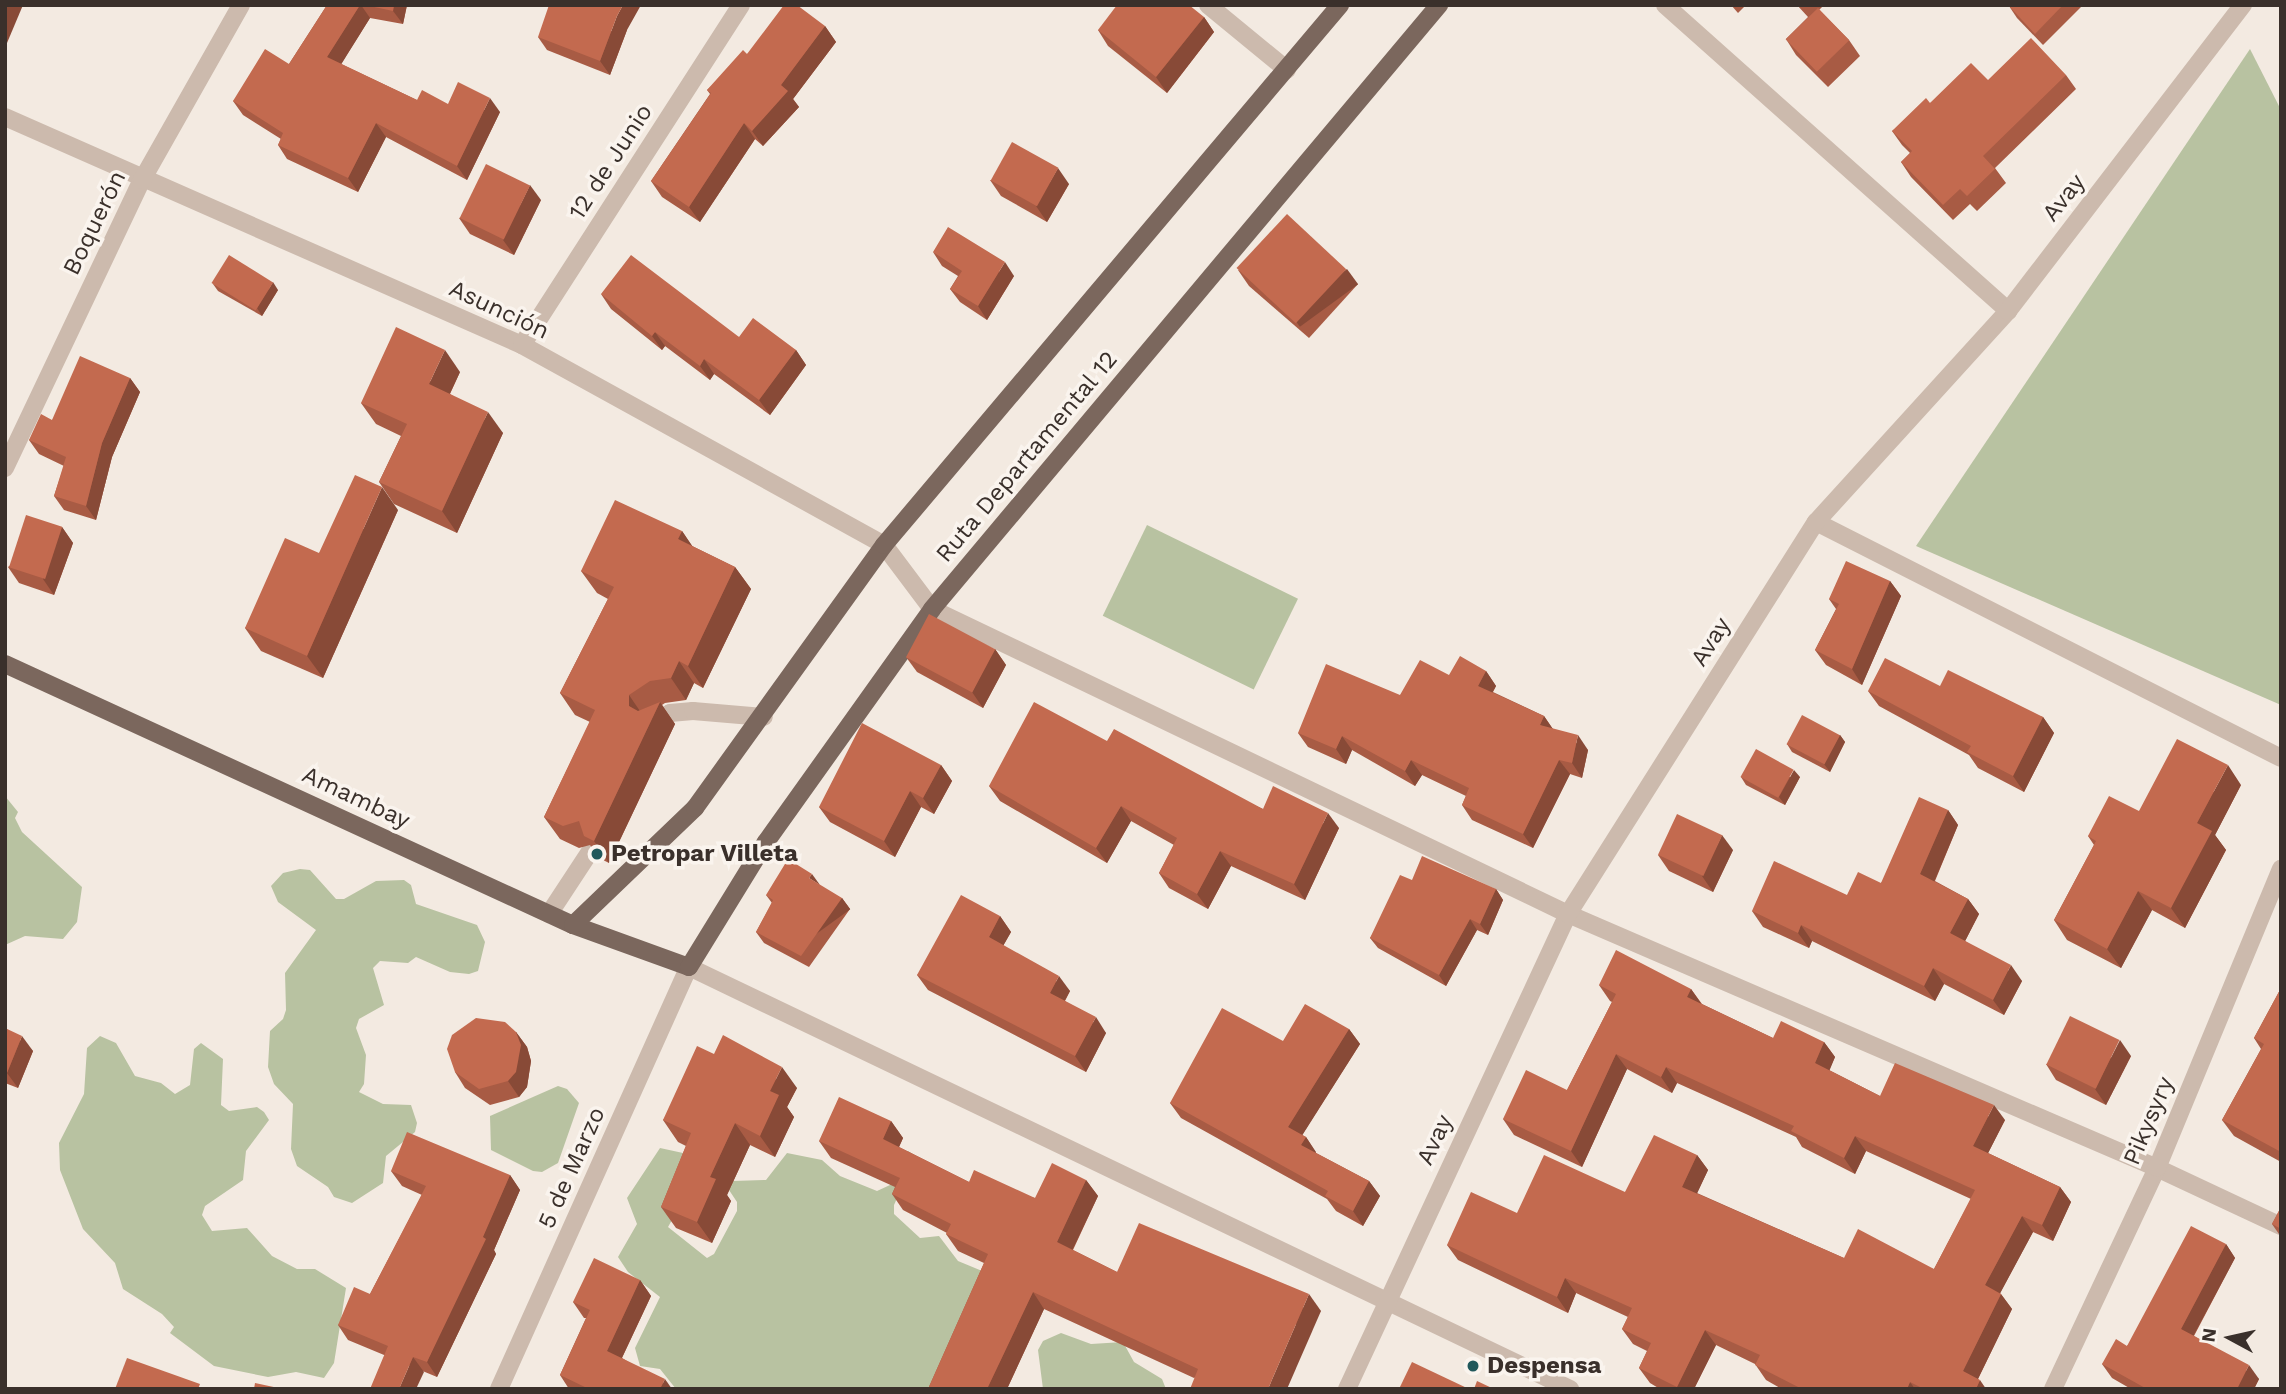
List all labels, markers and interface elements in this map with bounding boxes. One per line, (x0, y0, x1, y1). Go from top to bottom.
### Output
street label: 12 de Junio (563, 99, 659, 225)
street label: Boquerón (57, 166, 133, 280)
street label: Avay (2036, 168, 2092, 228)
street label: Asunción (444, 274, 554, 346)
street label: Ruta Departamental 12 (930, 345, 1124, 569)
street label: Avay (1685, 612, 1737, 672)
street label: Amambay (298, 761, 414, 835)
place label: Petropar Villeta (611, 840, 799, 868)
marker: Petropar Villeta (589, 846, 605, 862)
street label: Pikysyry (2118, 1072, 2180, 1170)
street label: 5 de Marzo (532, 1103, 612, 1233)
street label: Avay (1411, 1110, 1459, 1170)
north arrow (2195, 1303, 2265, 1373)
text: N (2196, 1326, 2221, 1344)
place label: Despensa (1487, 1352, 1601, 1380)
marker: Despensa (1465, 1358, 1481, 1374)

